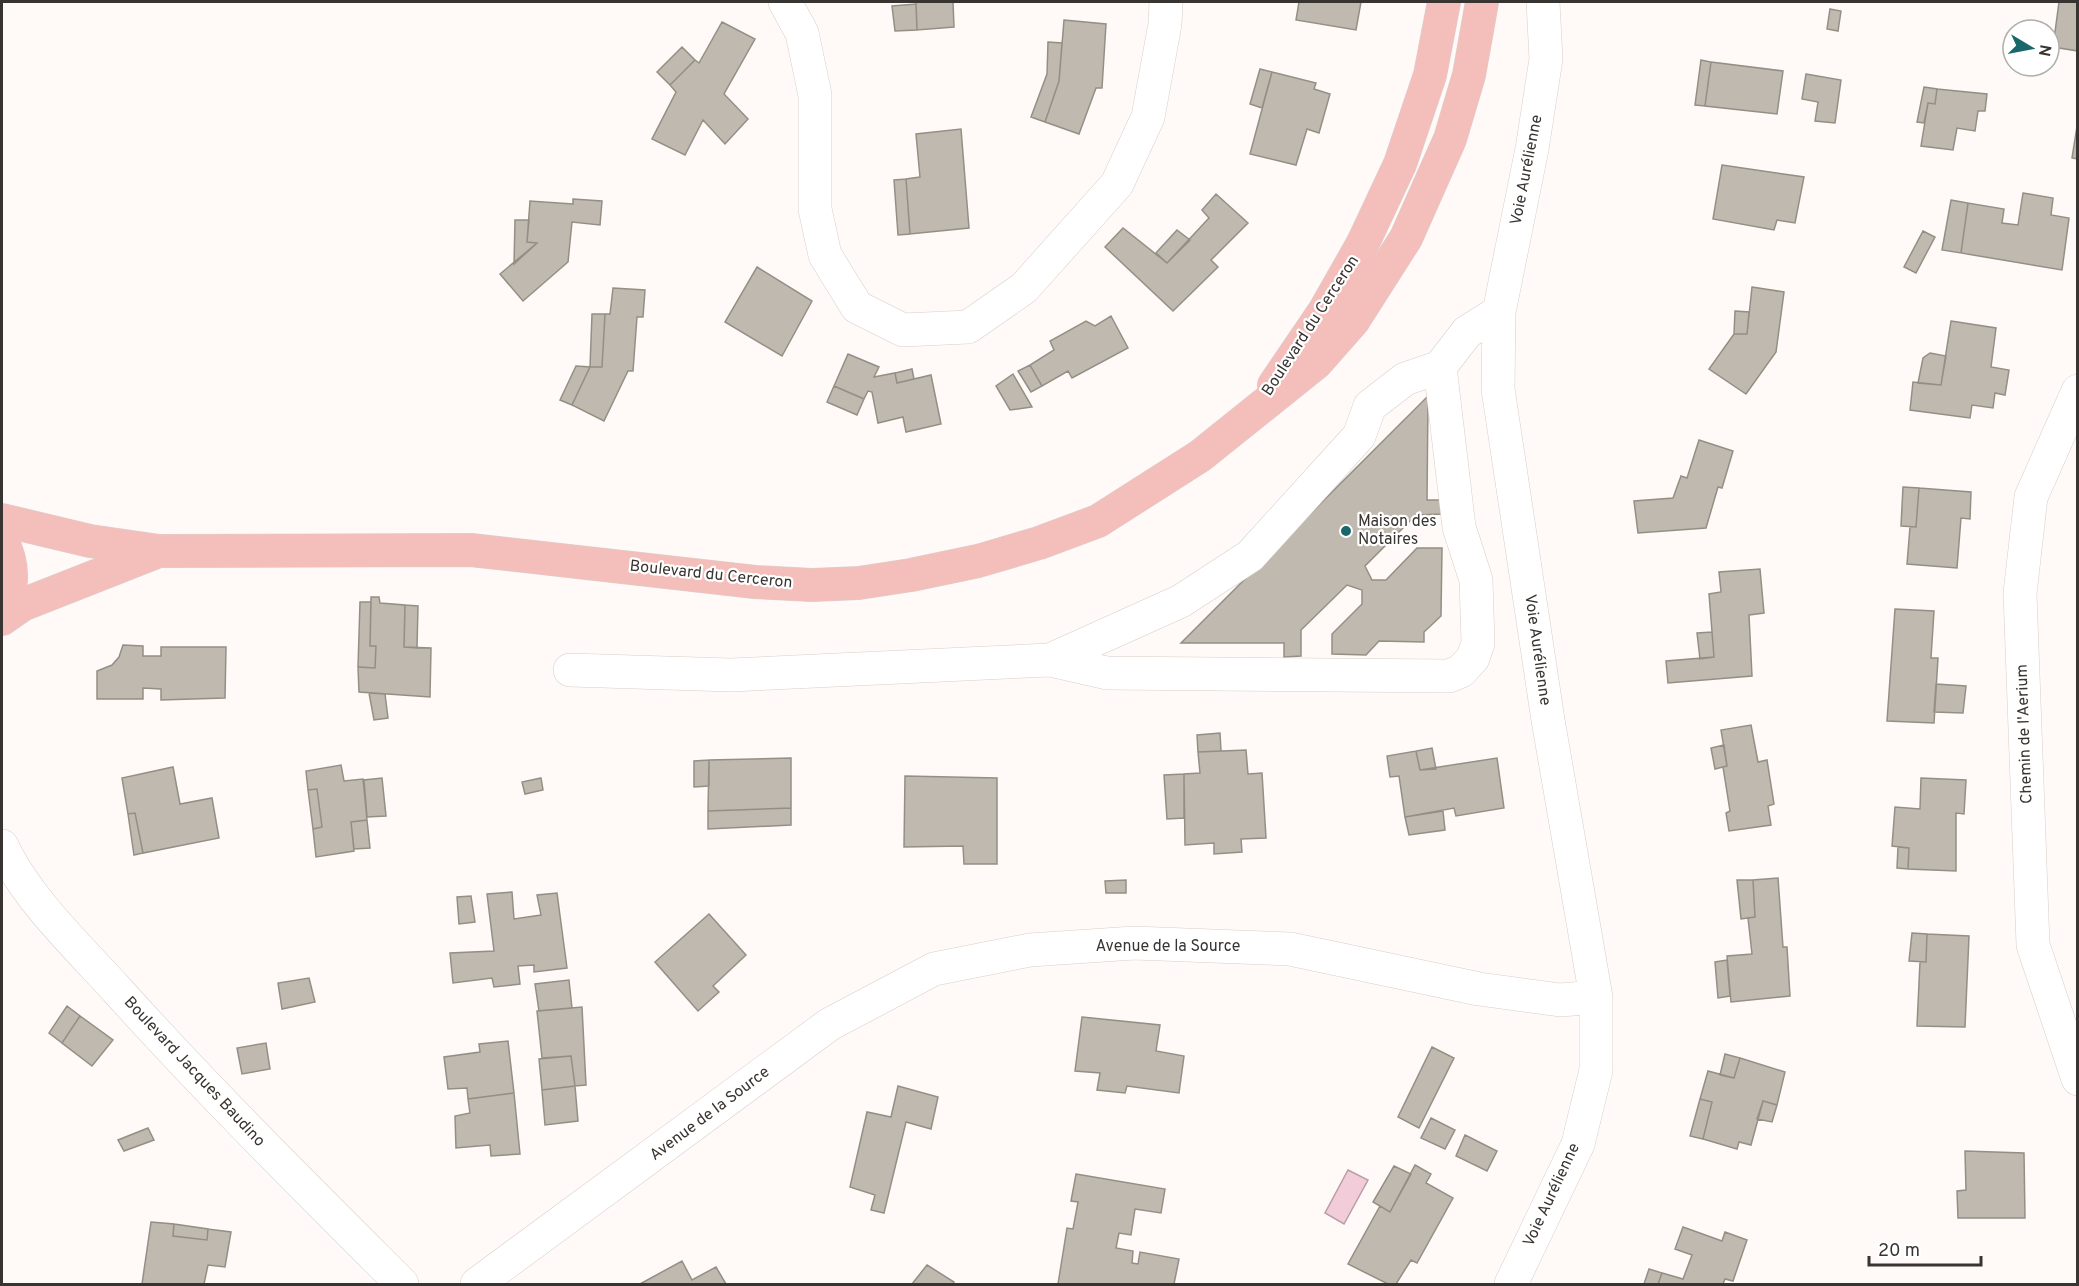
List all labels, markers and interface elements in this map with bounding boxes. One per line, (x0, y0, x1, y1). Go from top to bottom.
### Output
north arrow (2001, 18, 2061, 78)
text: N (2033, 43, 2055, 58)
street label: Voie Aurélienne (1506, 113, 1548, 227)
street label: Boulevard du Cerceron (1258, 252, 1364, 400)
place label: Maison des Notaires (1358, 512, 1437, 550)
marker: Maison des Notaires (1339, 524, 1353, 538)
street label: Boulevard du Cerceron (629, 557, 793, 593)
street label: Voie Aurélienne (1519, 593, 1555, 707)
street label: Chemin de l'Aerium (2013, 664, 2037, 804)
street label: Avenue de la Source (1096, 937, 1240, 957)
street label: Boulevard Jacques Baudino (119, 993, 269, 1151)
street label: Avenue de la Source (646, 1062, 774, 1166)
street label: Voie Aurélienne (1519, 1140, 1585, 1250)
scale bar (1869, 1229, 1982, 1267)
text: 20 m (1878, 1240, 1920, 1263)

